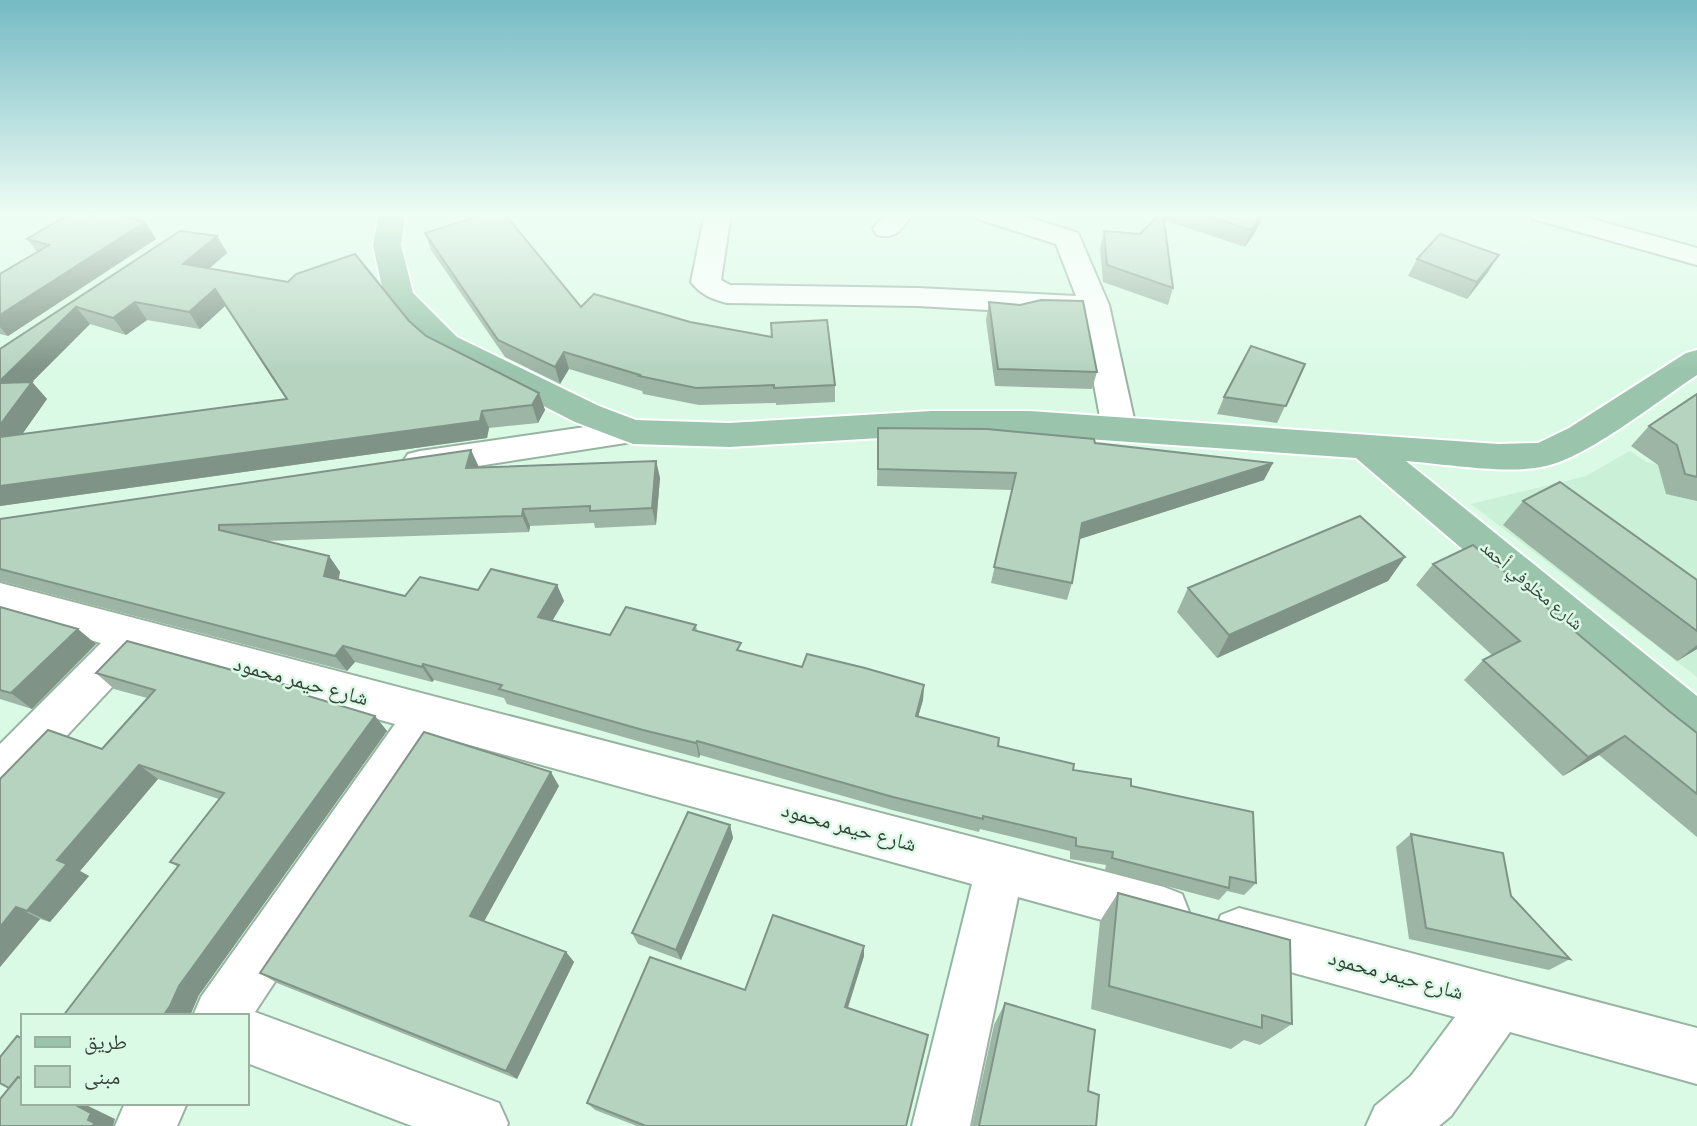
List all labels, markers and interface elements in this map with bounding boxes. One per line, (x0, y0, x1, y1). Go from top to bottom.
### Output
street label: شارع مخلوفي أحمد (1474, 536, 1587, 637)
street label: شارع حيمر محمود (231, 651, 371, 711)
street label: شارع حيمر محمود (779, 797, 919, 857)
street label: شارع حيمر محمود (1326, 945, 1466, 1005)
legend (21, 1014, 248, 1105)
text: طريق (84, 1030, 127, 1055)
text: مبنى (84, 1065, 120, 1090)

